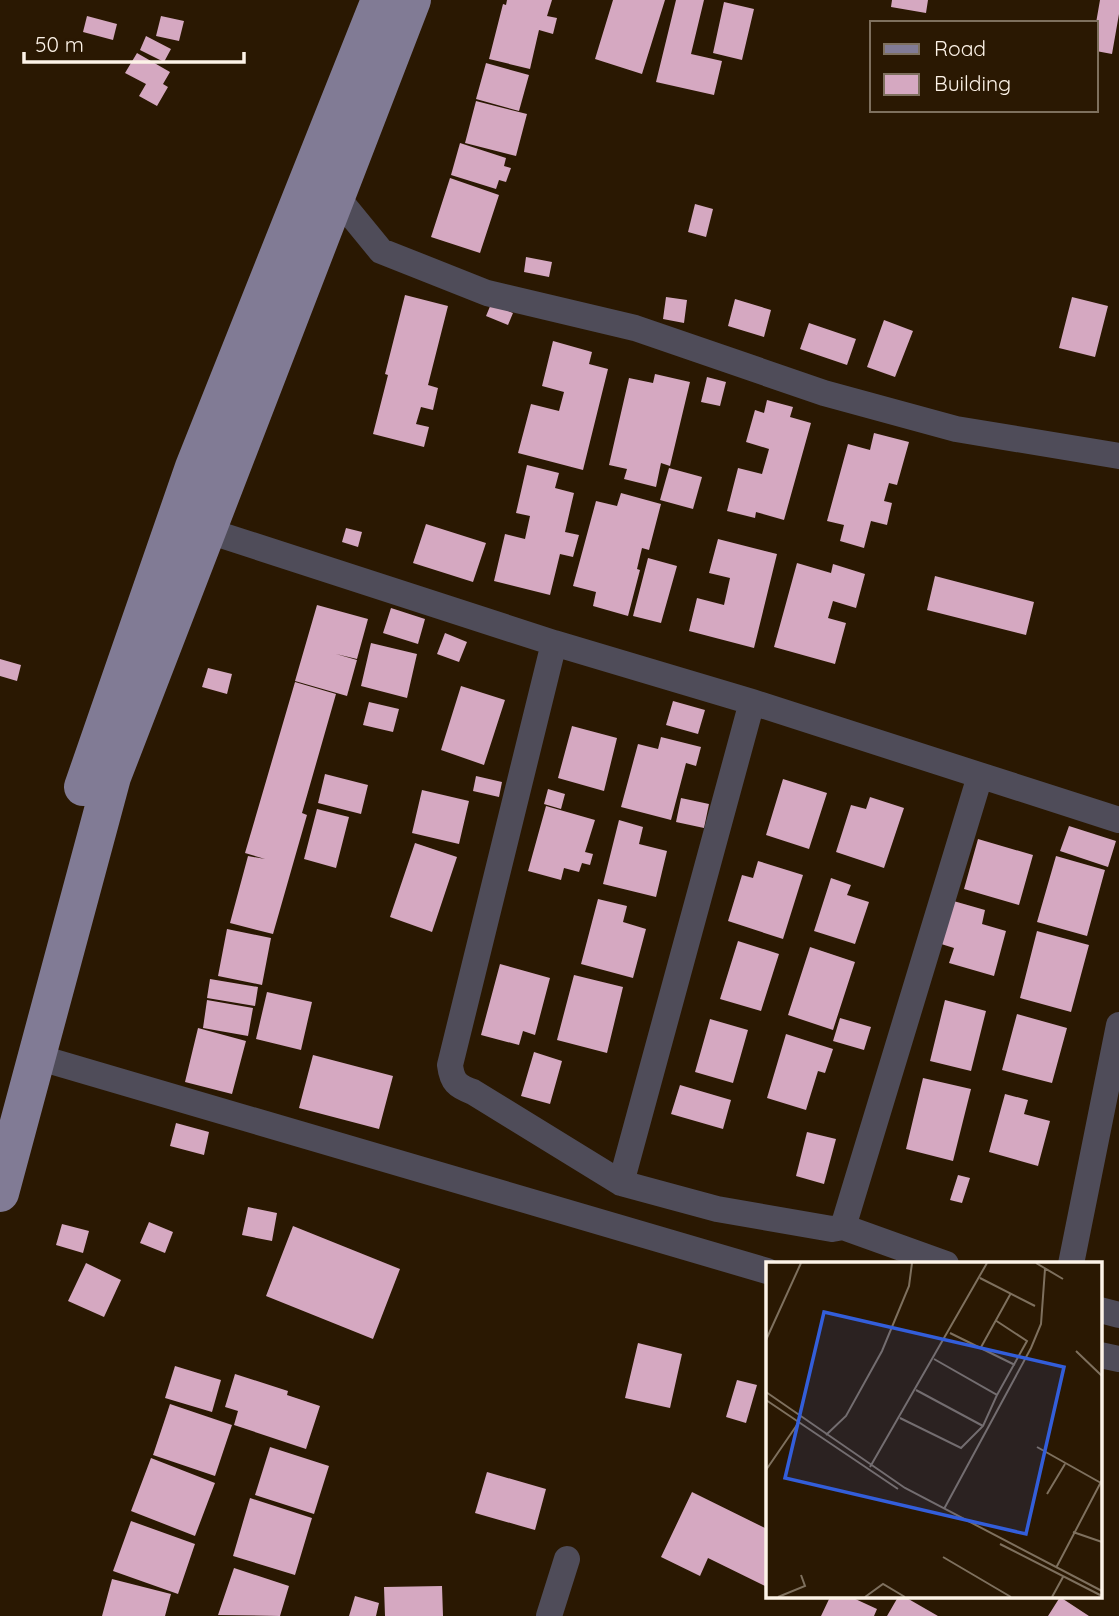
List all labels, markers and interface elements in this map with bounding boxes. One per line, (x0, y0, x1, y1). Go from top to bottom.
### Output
scale bar (24, 21, 245, 65)
legend (870, 21, 1098, 112)
text: 50 m (35, 31, 84, 57)
text: Road (934, 35, 986, 61)
text: Building (934, 70, 1011, 96)
inset map (766, 1262, 1102, 1598)

